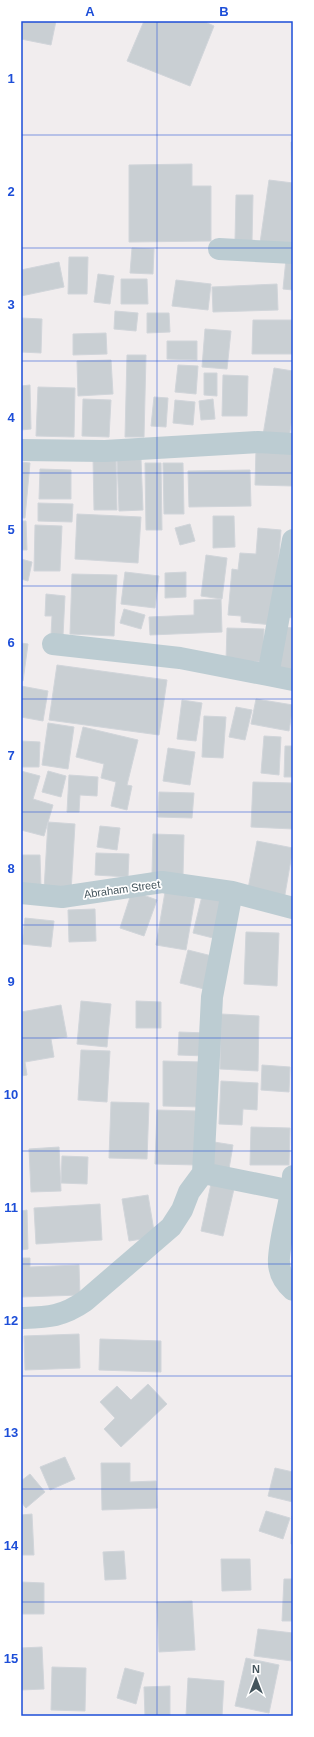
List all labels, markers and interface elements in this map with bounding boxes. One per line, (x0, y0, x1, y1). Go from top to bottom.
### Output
text: A (85, 4, 95, 19)
text: B (219, 4, 229, 19)
text: 1 (7, 71, 15, 86)
text: 2 (7, 184, 15, 199)
text: 3 (7, 297, 15, 312)
text: 4 (7, 410, 15, 425)
text: 5 (7, 522, 15, 537)
text: 6 (7, 635, 15, 650)
text: 7 (7, 748, 15, 763)
text: 8 (7, 861, 15, 876)
street label: Abraham Street (83, 878, 161, 900)
text: 9 (7, 974, 15, 989)
text: 10 (4, 1087, 18, 1102)
text: 11 (4, 1200, 18, 1215)
text: 12 (4, 1313, 18, 1328)
text: 13 (4, 1425, 18, 1440)
text: 14 (4, 1538, 19, 1553)
text: 15 (4, 1651, 18, 1666)
north arrow (236, 1659, 276, 1699)
text: N (252, 1663, 260, 1675)

